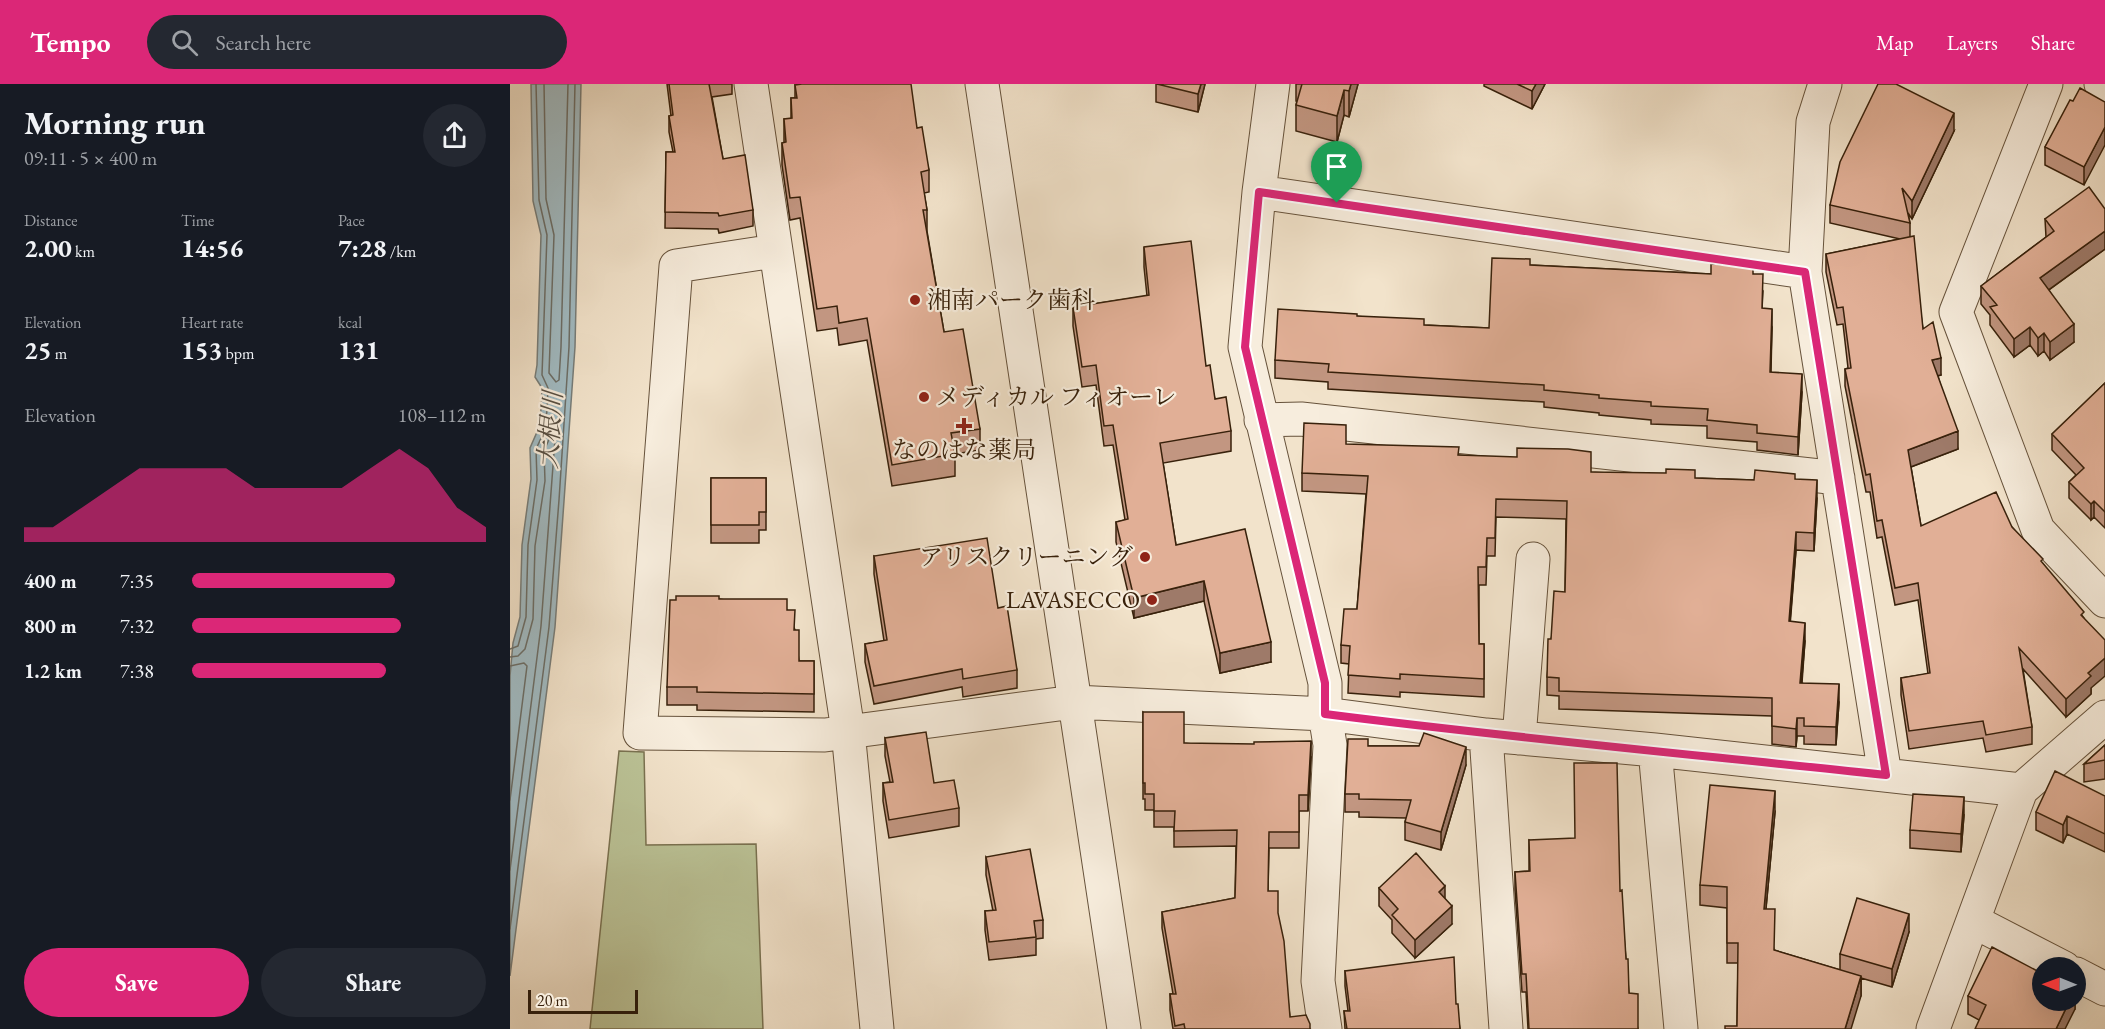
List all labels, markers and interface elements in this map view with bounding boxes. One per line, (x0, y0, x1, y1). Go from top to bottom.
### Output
search box (147, 15, 567, 69)
text: Tempo (30, 24, 111, 60)
icon: search (168, 26, 201, 59)
text: Search here (216, 28, 311, 57)
text: Map (1876, 29, 1914, 56)
text: Layers (1947, 29, 1998, 56)
text: Share (2031, 29, 2075, 56)
text: Morning run (24, 101, 206, 144)
button: share (423, 104, 486, 167)
pin (1311, 141, 1362, 203)
text: 09:11 · 5 × 400 m (24, 145, 157, 171)
icon: arrive (1320, 150, 1353, 183)
text: Distance (24, 210, 77, 231)
text: Time (181, 210, 214, 231)
text: Pace (338, 210, 365, 231)
text: 2.00 (24, 231, 72, 265)
text: 14:56 (181, 231, 243, 265)
text: 7:28 (338, 231, 387, 265)
text: km (72, 241, 95, 262)
text: /km (387, 241, 416, 262)
place label: 湘南パーク歯科 (927, 284, 1095, 315)
marker: 湘南パーク歯科 (908, 293, 922, 307)
text: Elevation (24, 312, 82, 333)
text: Heart rate (181, 312, 243, 333)
text: kcal (338, 312, 362, 333)
text: 25 (24, 333, 52, 367)
text: 153 (181, 333, 222, 367)
text: 131 (338, 333, 379, 367)
text: m (52, 343, 67, 364)
text: bpm (222, 343, 254, 364)
place label: メディカル フィオーレ (936, 381, 1176, 412)
water label: 大根川 (530, 387, 570, 470)
marker: メディカル フィオーレ (917, 390, 931, 404)
text: Elevation (24, 402, 96, 428)
text: 108–112 m (398, 402, 486, 428)
marker: なのはな薬局 (957, 419, 971, 433)
place label: なのはな薬局 (892, 434, 1036, 465)
place label: アリスクリーニング (919, 541, 1133, 572)
marker: アリスクリーニング (1138, 550, 1152, 564)
text: 400 m (24, 568, 77, 594)
text: 7:35 (120, 568, 154, 594)
place label: LAVASECCO (1006, 584, 1140, 615)
marker: LAVASECCO (1145, 593, 1159, 607)
text: 800 m (24, 613, 77, 639)
text: 7:32 (120, 613, 154, 639)
text: 1.2 km (24, 658, 82, 684)
text: 7:38 (120, 658, 154, 684)
button: Save (24, 948, 249, 1017)
button: Share (261, 948, 486, 1017)
north arrow (2032, 957, 2086, 1011)
map controls (2032, 957, 2086, 1011)
scale bar (528, 987, 638, 1014)
text: 20 m (537, 990, 568, 1011)

